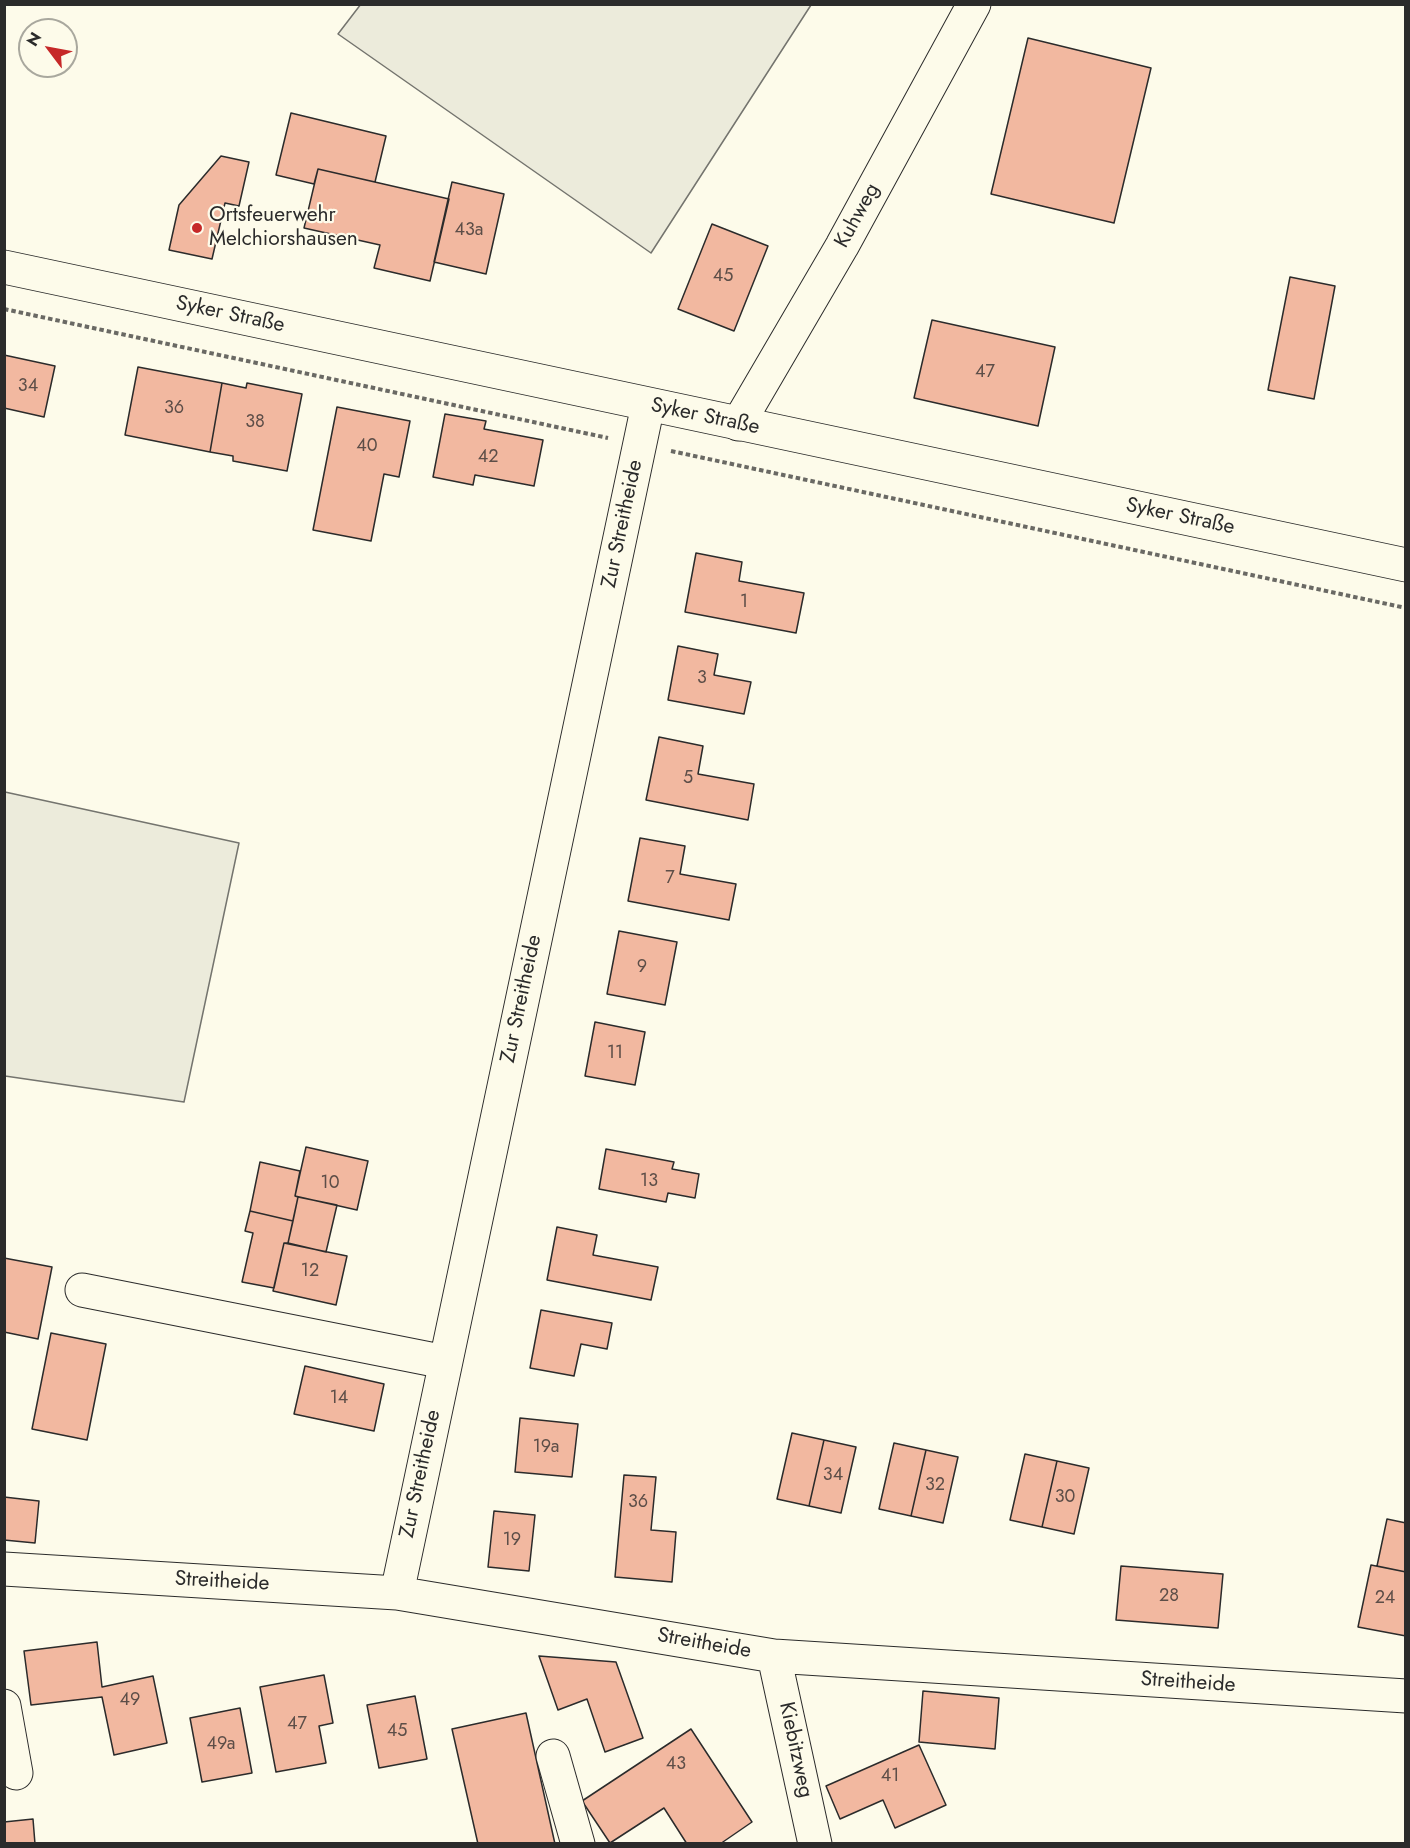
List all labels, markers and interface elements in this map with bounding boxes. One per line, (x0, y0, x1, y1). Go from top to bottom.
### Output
north arrow (18, 18, 78, 78)
text: N (21, 28, 47, 51)
street label: Kuhweg (830, 179, 886, 253)
place label: Ortsfeuerwehr Melchiorshausen (209, 203, 358, 253)
house number: 43a (455, 220, 483, 242)
marker: Ortsfeuerwehr Melchiorshausen (190, 221, 204, 235)
house number: 45 (713, 266, 733, 288)
street label: Syker Straße (173, 291, 287, 339)
house number: 47 (975, 362, 995, 384)
house number: 34 (18, 376, 38, 398)
street label: Syker Straße (648, 393, 762, 441)
house number: 36 (164, 398, 184, 420)
house number: 38 (245, 412, 265, 434)
house number: 40 (356, 436, 378, 458)
house number: 42 (478, 447, 498, 469)
street label: Zur Streitheide (597, 458, 649, 590)
street label: Syker Straße (1123, 493, 1237, 541)
house number: 1 (740, 592, 748, 614)
house number: 3 (697, 668, 707, 690)
house number: 5 (683, 768, 693, 790)
house number: 7 (665, 868, 675, 890)
street label: Zur Streitheide (496, 933, 548, 1065)
house number: 9 (637, 957, 647, 979)
house number: 11 (607, 1043, 623, 1065)
house number: 13 (640, 1171, 658, 1193)
house number: 10 (321, 1173, 339, 1195)
house number: 12 (301, 1261, 319, 1283)
house number: 14 (330, 1388, 348, 1410)
street label: Zur Streitheide (395, 1408, 447, 1540)
house number: 19a (533, 1437, 559, 1459)
house number: 34 (823, 1465, 843, 1487)
house number: 32 (925, 1475, 945, 1497)
house number: 30 (1055, 1487, 1075, 1509)
house number: 36 (628, 1492, 648, 1514)
house number: 19 (503, 1530, 521, 1552)
street label: Streitheide (174, 1567, 270, 1597)
house number: 28 (1159, 1586, 1179, 1608)
house number: 24 (1375, 1588, 1395, 1610)
street label: Streitheide (655, 1623, 753, 1665)
street label: Streitheide (1140, 1667, 1236, 1699)
house number: 49 (120, 1690, 140, 1712)
street label: Kiebitzweg (773, 1700, 817, 1800)
house number: 47 (287, 1714, 307, 1736)
house number: 45 (387, 1721, 407, 1743)
house number: 49a (207, 1734, 235, 1756)
house number: 43 (666, 1754, 686, 1776)
house number: 41 (881, 1766, 899, 1788)

